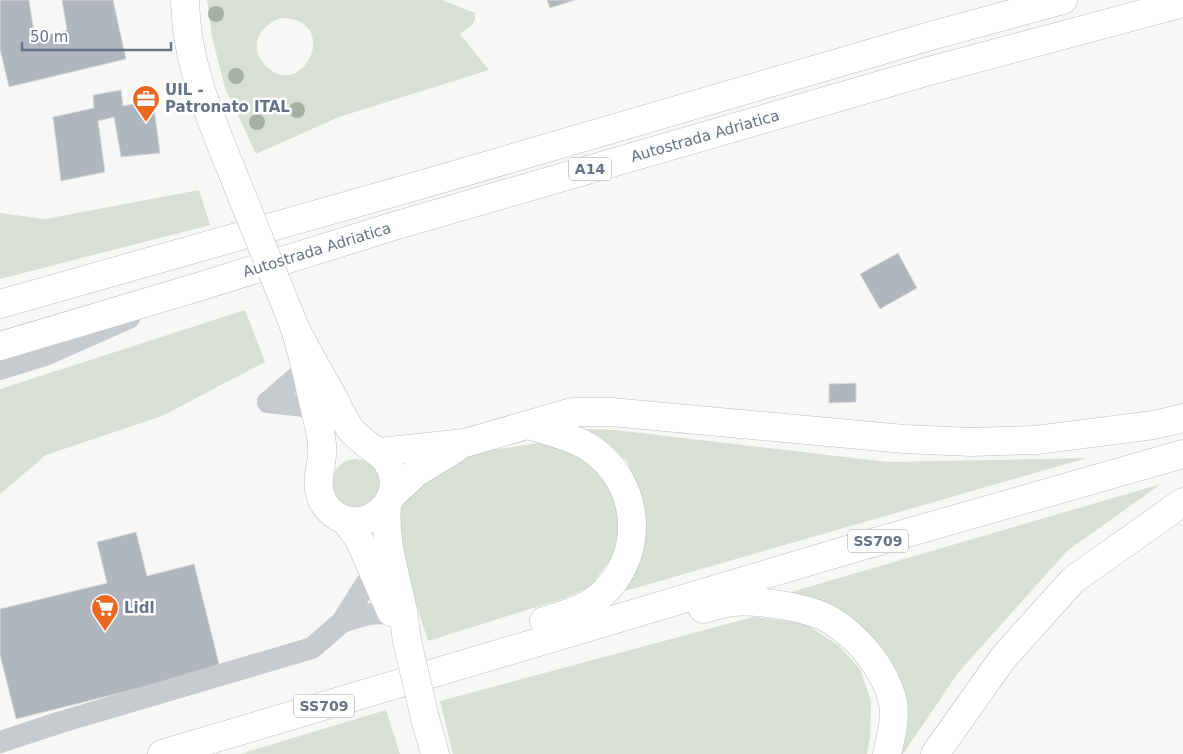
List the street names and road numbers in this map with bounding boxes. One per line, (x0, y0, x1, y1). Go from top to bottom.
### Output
street label: Autostrada Adriatica (629, 106, 781, 166)
road number: A14 (569, 157, 611, 180)
street label: Autostrada Adriatica (241, 219, 393, 281)
road number: SS709 (848, 530, 908, 552)
road number: SS709 (294, 694, 354, 718)

